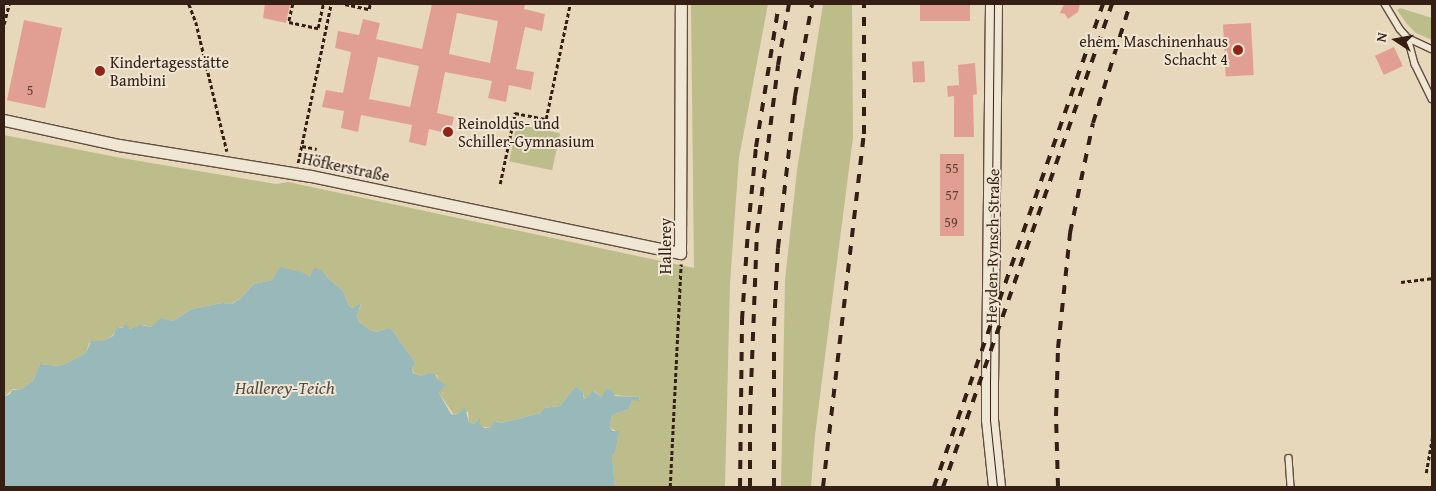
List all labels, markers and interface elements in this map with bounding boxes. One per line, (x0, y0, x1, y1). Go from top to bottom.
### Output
north arrow (1371, 15, 1421, 65)
place label: ehem. Maschinenhaus Schacht 4 (1079, 31, 1228, 69)
text: N (1371, 31, 1392, 44)
marker: ehem. Maschinenhaus Schacht 4 (1232, 44, 1244, 56)
place label: Kindertagesstätte Bambini (110, 52, 229, 90)
marker: Kindertagesstätte Bambini (94, 65, 106, 77)
house number: 5 (27, 82, 33, 98)
place label: Reinoldus- und Schiller-Gymnasium (458, 113, 594, 151)
marker: Reinoldus- und Schiller-Gymnasium (442, 126, 454, 138)
street label: Höfkerstraße (301, 148, 391, 186)
house number: 55 (945, 160, 959, 176)
street label: Heyden-Rynsch-Straße (981, 168, 1003, 324)
house number: 57 (945, 187, 959, 203)
house number: 59 (944, 214, 958, 230)
street label: Hallerey (655, 218, 675, 274)
water label: Hallerey-Teich (235, 377, 335, 399)

